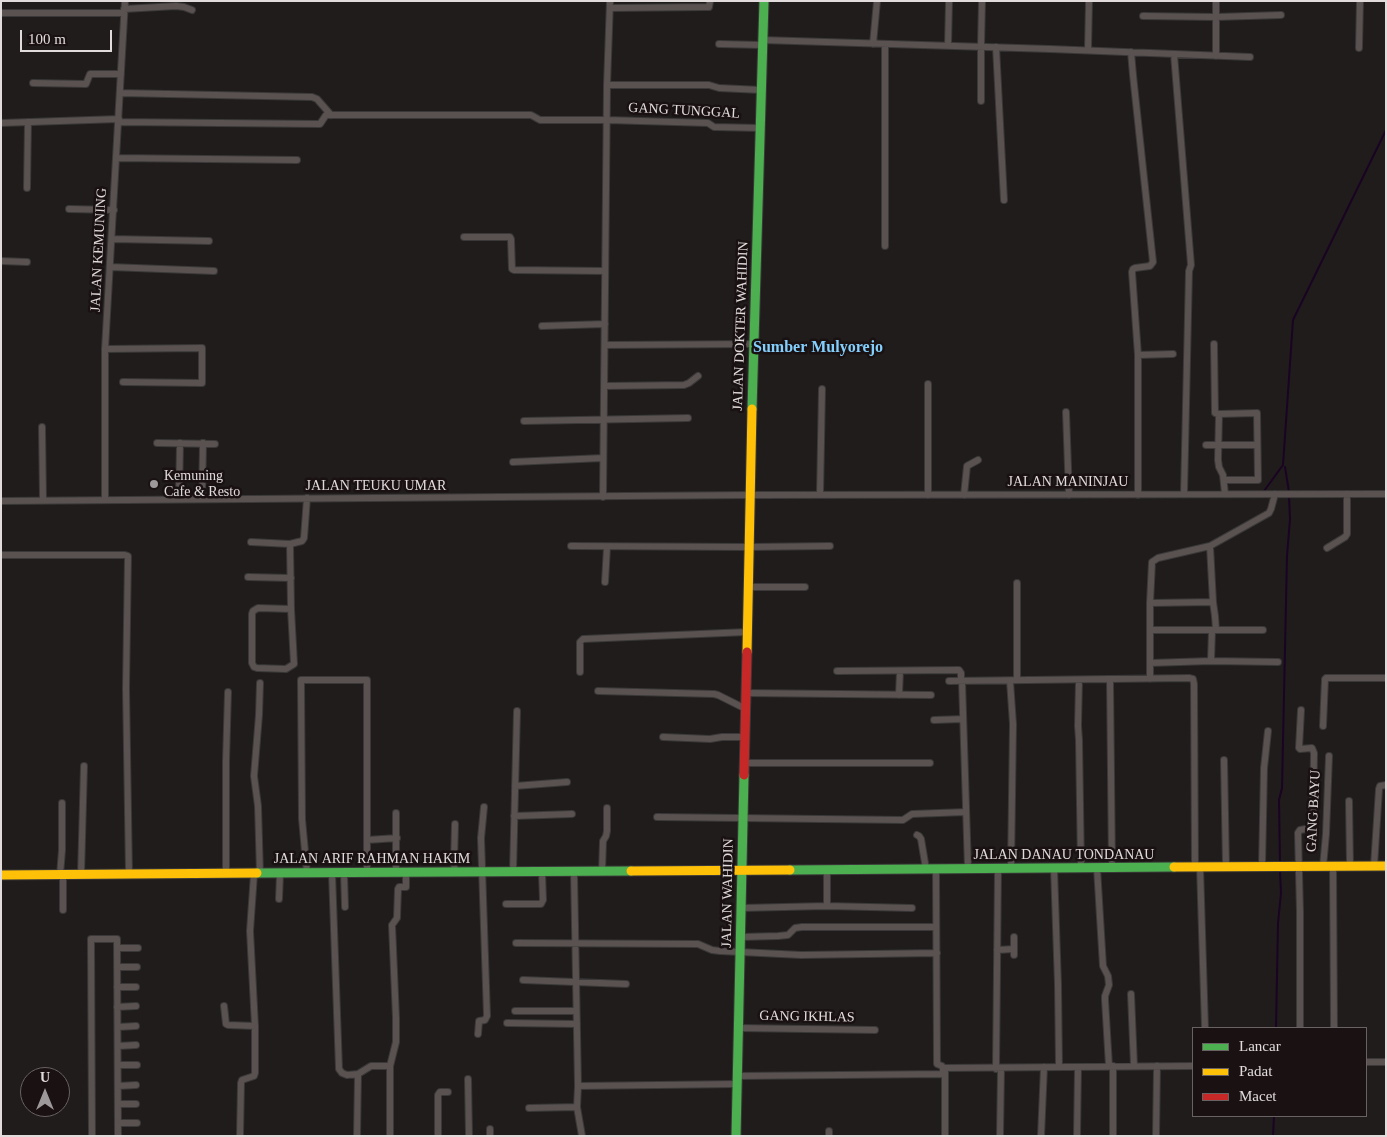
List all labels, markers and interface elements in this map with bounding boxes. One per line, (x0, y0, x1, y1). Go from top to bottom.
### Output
scale bar (22, 20, 115, 52)
text: 100 m (28, 31, 66, 47)
street label: GANG TUNGGAL (628, 100, 740, 122)
street label: JALAN KEMUNING (87, 188, 111, 312)
street label: JALAN DOKTER WAHIDIN (730, 241, 752, 411)
district label: Sumber Mulyorejo (753, 338, 883, 358)
place label: Kemuning Cafe & Resto (164, 468, 240, 501)
street label: JALAN MANINJAU (1008, 474, 1128, 490)
marker: Kemuning Cafe & Resto (148, 478, 160, 490)
street label: JALAN TEUKU UMAR (306, 478, 446, 494)
street label: GANG BAYU (1303, 769, 1325, 853)
street label: JALAN WAHIDIN (719, 838, 737, 948)
street label: JALAN DANAU TONDANAU (974, 847, 1154, 863)
street label: JALAN ARIF RAHMAN HAKIM (274, 851, 470, 867)
street label: GANG IKHLAS (759, 1008, 855, 1026)
legend (1192, 1027, 1367, 1117)
text: Lancar (1239, 1038, 1281, 1054)
text: Padat (1239, 1063, 1272, 1079)
north arrow (20, 1067, 70, 1117)
text: U (40, 1070, 50, 1085)
text: Macet (1239, 1088, 1276, 1104)

